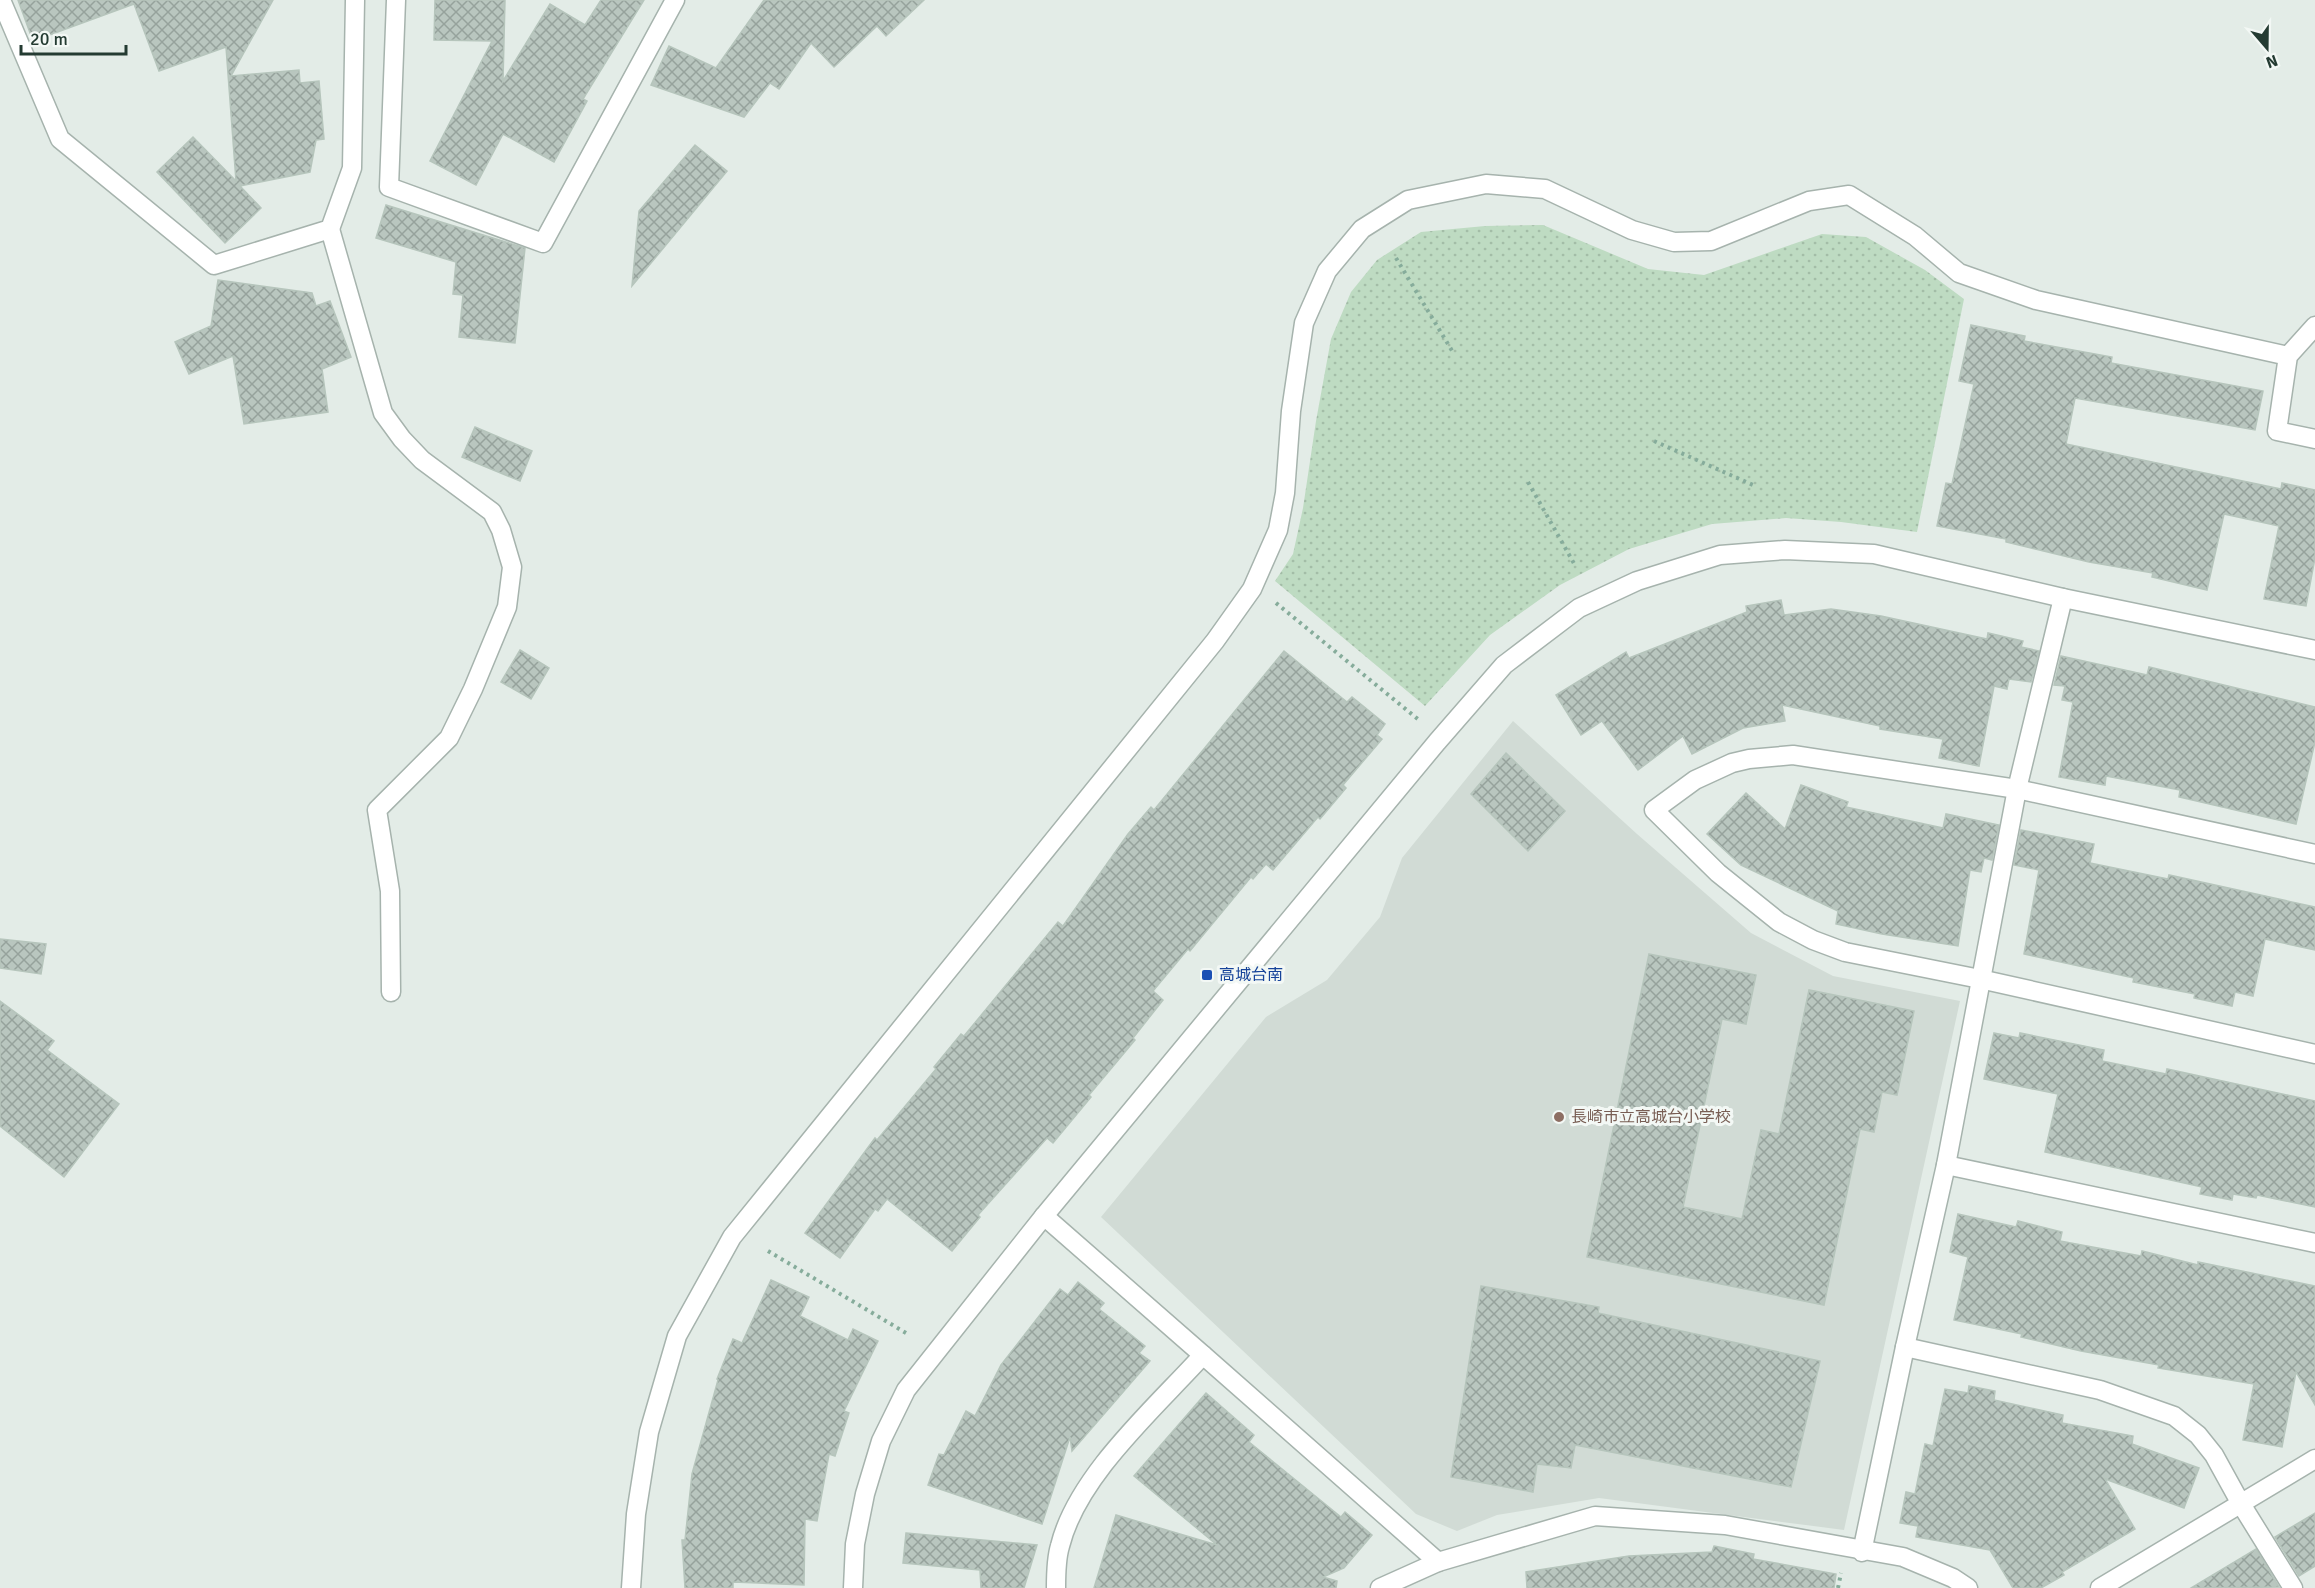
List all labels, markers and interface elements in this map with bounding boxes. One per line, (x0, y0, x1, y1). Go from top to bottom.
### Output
scale bar (21, 18, 126, 56)
north arrow (2237, 18, 2297, 78)
text: 20 m (30, 28, 68, 50)
text: N (2263, 50, 2280, 72)
place label: 高城台南 (1219, 965, 1283, 985)
marker: 高城台南 (1200, 968, 1214, 982)
place label: 長崎市立高城台小学校 (1571, 1107, 1731, 1127)
marker: 長崎市立高城台小学校 (1552, 1110, 1566, 1124)

